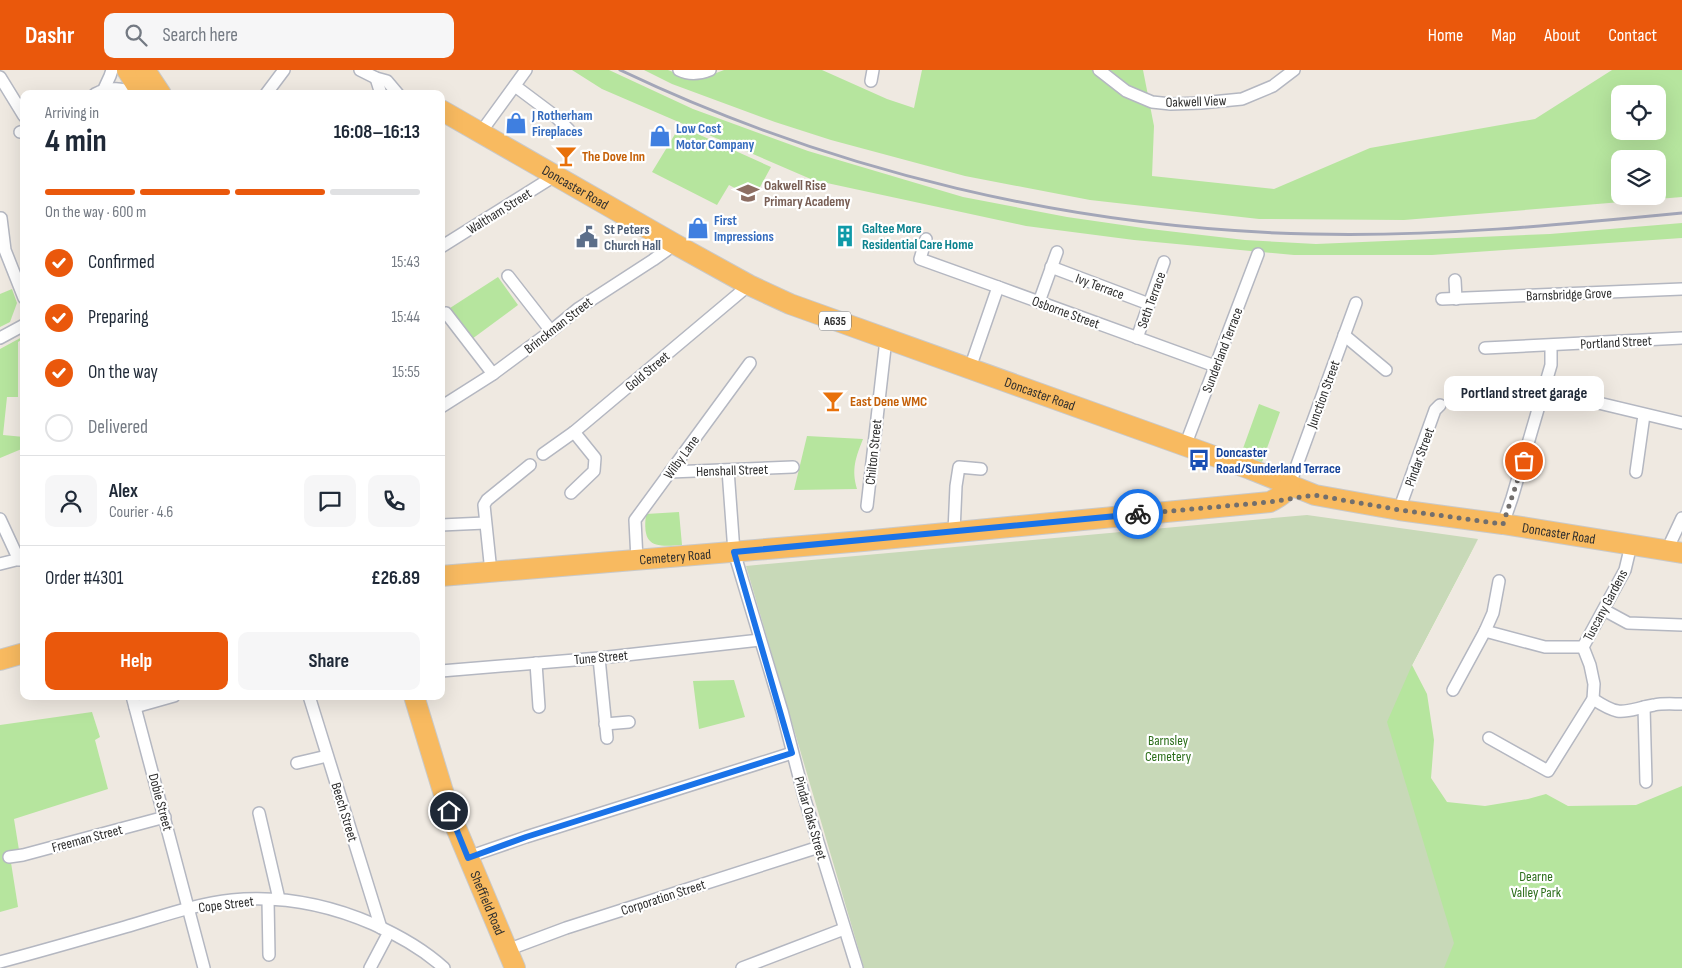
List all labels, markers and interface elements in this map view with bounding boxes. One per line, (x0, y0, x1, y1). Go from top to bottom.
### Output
search box (104, 13, 454, 58)
text: Dashr (25, 21, 74, 50)
icon: search (122, 21, 150, 49)
text: Search here (162, 24, 238, 47)
text: Home (1428, 25, 1463, 46)
text: Map (1491, 25, 1516, 46)
text: About (1544, 25, 1580, 46)
text: Contact (1608, 25, 1657, 46)
map controls (1611, 85, 1666, 205)
button: locate (1611, 85, 1666, 140)
street label: Oakwell View (1165, 92, 1227, 111)
text: Arriving in (45, 104, 99, 123)
place label: J Rotherham Fireplaces (531, 107, 593, 140)
shop icon: J Rotherham Fireplaces (503, 110, 529, 136)
place label: Low Cost Motor Company (676, 120, 755, 153)
text: 16:08–16:13 (334, 121, 420, 144)
text: 4 min (45, 122, 107, 161)
shop icon: Low Cost Motor Company (647, 123, 673, 149)
bar icon: The Dove Inn (553, 143, 579, 169)
place label: The Dove Inn (582, 148, 645, 165)
button: layers (1611, 150, 1666, 205)
street label: Doncaster Road (539, 162, 612, 213)
place label: Oakwell Rise Primary Academy (764, 177, 851, 210)
school or university icon: Oakwell Rise Primary Academy (735, 180, 761, 206)
street label: Waltham Street (464, 185, 535, 238)
text: On the way · 600 m (45, 203, 146, 222)
place label: First Impressions (714, 212, 774, 245)
shop icon: First Impressions (685, 215, 711, 241)
place label: Galtee More Residential Care Home (862, 220, 973, 253)
place label: St Peters Church Hall (604, 221, 661, 254)
building icon: Galtee More Residential Care Home (832, 223, 858, 249)
public building icon: St Peters Church Hall (574, 224, 600, 250)
icon: check (45, 249, 73, 277)
text: Confirmed (88, 251, 155, 274)
text: 15:43 (392, 253, 420, 272)
street label: Ivy Terrace (1073, 270, 1127, 303)
street label: Seth Terrace (1133, 270, 1170, 331)
street label: Barnsbridge Grove (1526, 285, 1612, 304)
street label: Osborne Street (1030, 292, 1102, 333)
street label: Brinckman Street (521, 293, 596, 357)
icon: check (45, 304, 73, 332)
street label: Sunderland Terrace (1198, 305, 1247, 395)
text: Preparing (88, 306, 149, 329)
text: 15:44 (392, 308, 420, 327)
road number: A635 (819, 312, 851, 330)
street label: Portland Street (1580, 332, 1652, 353)
street label: Gold Street (622, 348, 673, 395)
street label: Junction Street (1303, 358, 1344, 431)
icon: check (45, 359, 73, 387)
text: On the way (88, 361, 158, 384)
text: 15:55 (392, 363, 420, 382)
street label: Doncaster Road (1002, 374, 1078, 415)
callout: Portland street garage (1444, 376, 1604, 411)
text: Portland street garage (1461, 384, 1587, 403)
bar icon: East Dene WMC (820, 388, 846, 414)
place label: East Dene WMC (850, 393, 927, 410)
text: Delivered (88, 416, 148, 439)
street label: Chilton Street (862, 418, 885, 486)
street label: Pindar Street (1401, 425, 1438, 489)
street label: Wilby Lane (660, 432, 703, 482)
pin (1503, 440, 1545, 482)
place label: Doncaster Road/Sunderland Terrace (1216, 444, 1341, 477)
bus stop icon: Doncaster Road/Sunderland Terrace (1186, 447, 1212, 473)
icon: bag (1510, 447, 1538, 475)
street label: Henshall Street (696, 461, 768, 480)
button: person (45, 475, 97, 527)
button: chat (304, 475, 356, 527)
button: phone (368, 475, 420, 527)
text: Alex (109, 480, 138, 503)
courier (1113, 489, 1163, 539)
icon: bike (1124, 500, 1152, 528)
text: Courier · 4.6 (109, 503, 173, 522)
street label: Doncaster Road (1521, 519, 1597, 548)
street label: Cemetery Road (639, 546, 712, 569)
text: Order #4301 (45, 567, 123, 590)
text: £26.89 (371, 567, 420, 590)
street label: Tuscany Gardens (1580, 567, 1631, 644)
button: Help (45, 632, 228, 690)
button: Share (238, 632, 420, 690)
street label: Tune Street (573, 647, 629, 668)
park label: Barnsley Cemetery (1145, 732, 1192, 765)
street label: Dobie Street (145, 772, 176, 833)
street label: Pindar Oaks Street (790, 774, 831, 862)
street label: Beech Street (327, 781, 362, 844)
pin (428, 790, 470, 832)
icon: home (435, 797, 463, 825)
street label: Freeman Street (50, 821, 124, 856)
park label: Dearne Valley Park (1511, 868, 1562, 901)
street label: Sheffield Road (466, 869, 508, 938)
street label: Corporation Street (619, 876, 708, 919)
street label: Cope Street (197, 893, 255, 916)

